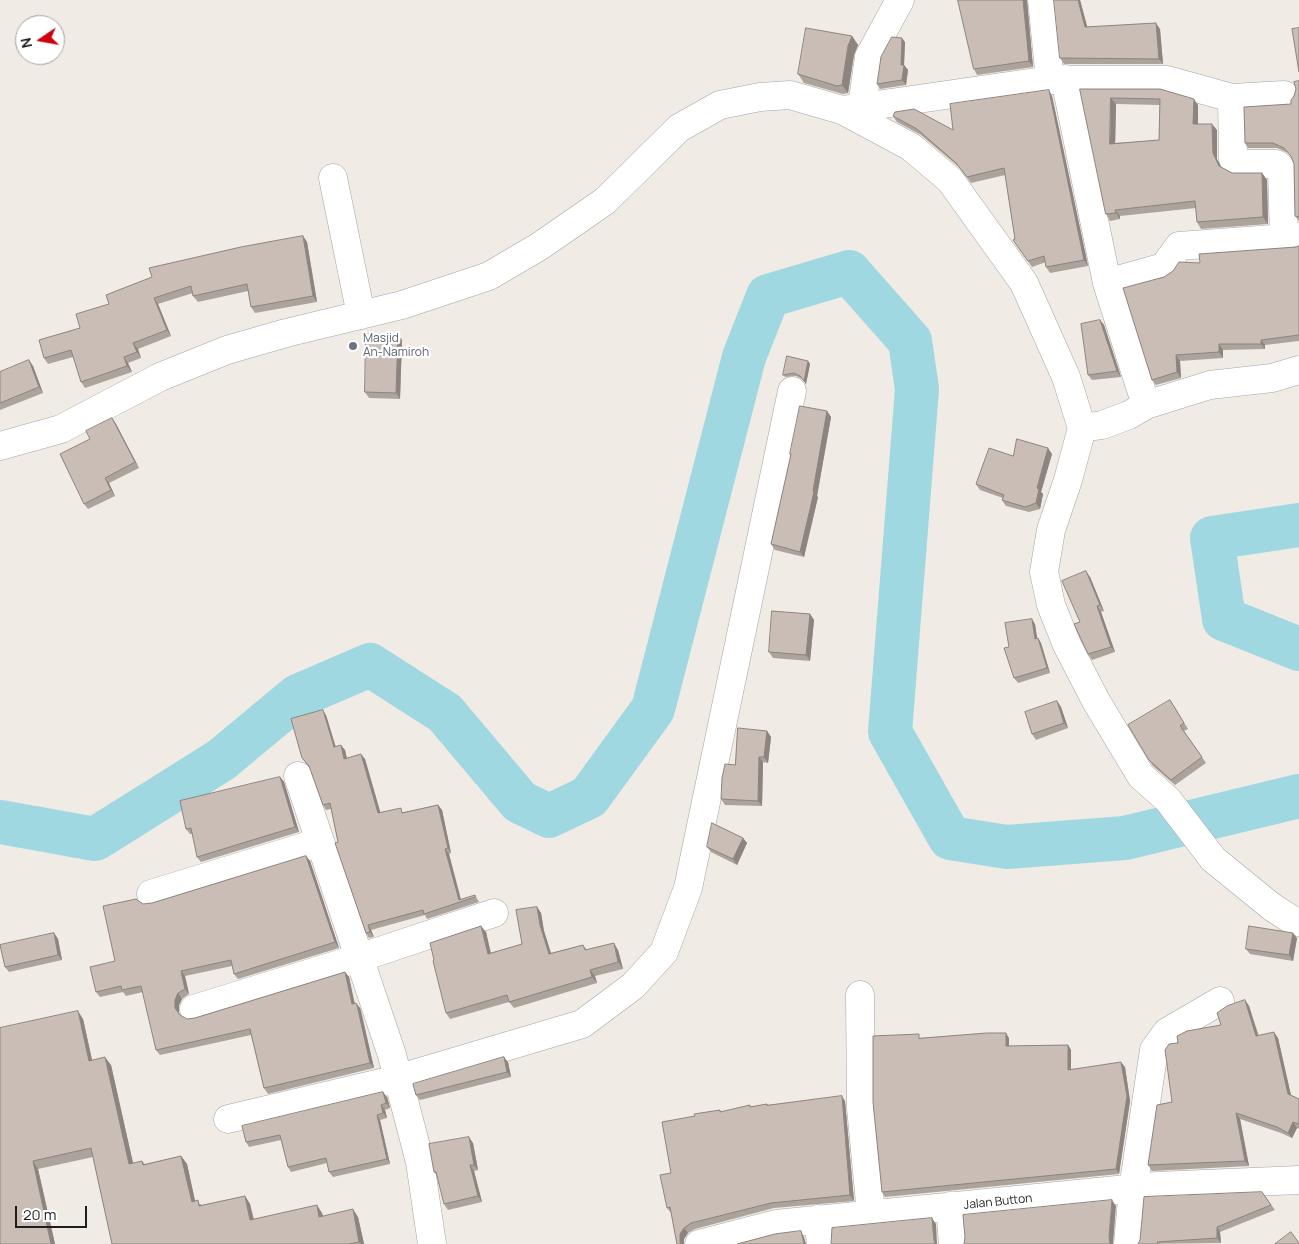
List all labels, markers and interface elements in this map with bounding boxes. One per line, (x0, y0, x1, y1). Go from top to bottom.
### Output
north arrow (15, 15, 65, 65)
text: N (15, 36, 36, 50)
place label: Masjid An-Namiroh (363, 332, 429, 360)
marker: Masjid An-Namiroh (347, 340, 359, 352)
street label: Jalan Button (963, 1191, 1033, 1213)
scale bar (18, 1196, 90, 1228)
text: 20 m (23, 1204, 56, 1225)

